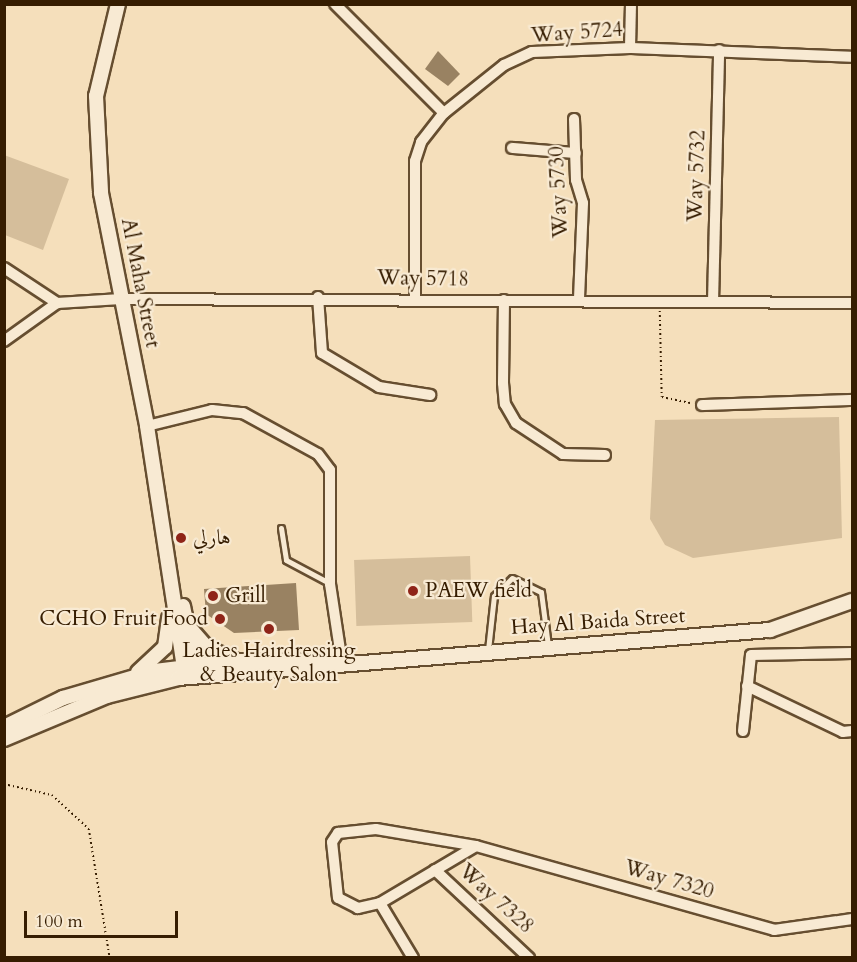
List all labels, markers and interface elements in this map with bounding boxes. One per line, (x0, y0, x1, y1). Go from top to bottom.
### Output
street label: Way 5724 (530, 17, 624, 49)
street label: Way 5732 (683, 130, 711, 222)
street label: Way 5730 (544, 145, 574, 239)
street label: Al Maha Street (115, 216, 165, 350)
street label: Way 5718 (377, 266, 469, 292)
place label: هارلي (193, 525, 231, 551)
marker: هارلي (174, 531, 188, 545)
place label: PAEW field (425, 578, 532, 604)
place label: Grill (225, 583, 266, 609)
marker: PAEW field (406, 584, 420, 598)
marker: Grill (206, 589, 220, 603)
street label: Hay Al Baida Street (510, 603, 686, 641)
place label: CCHO Fruit Food (39, 606, 208, 632)
marker: CCHO Fruit Food (213, 612, 227, 626)
marker: Ladies Hairdressing & Beauty Salon (262, 622, 276, 636)
place label: Ladies Hairdressing & Beauty Salon (182, 638, 356, 688)
street label: Way 7320 (621, 855, 717, 905)
street label: Way 7328 (453, 859, 539, 939)
scale bar (27, 899, 182, 937)
text: 100 m (35, 909, 83, 934)

